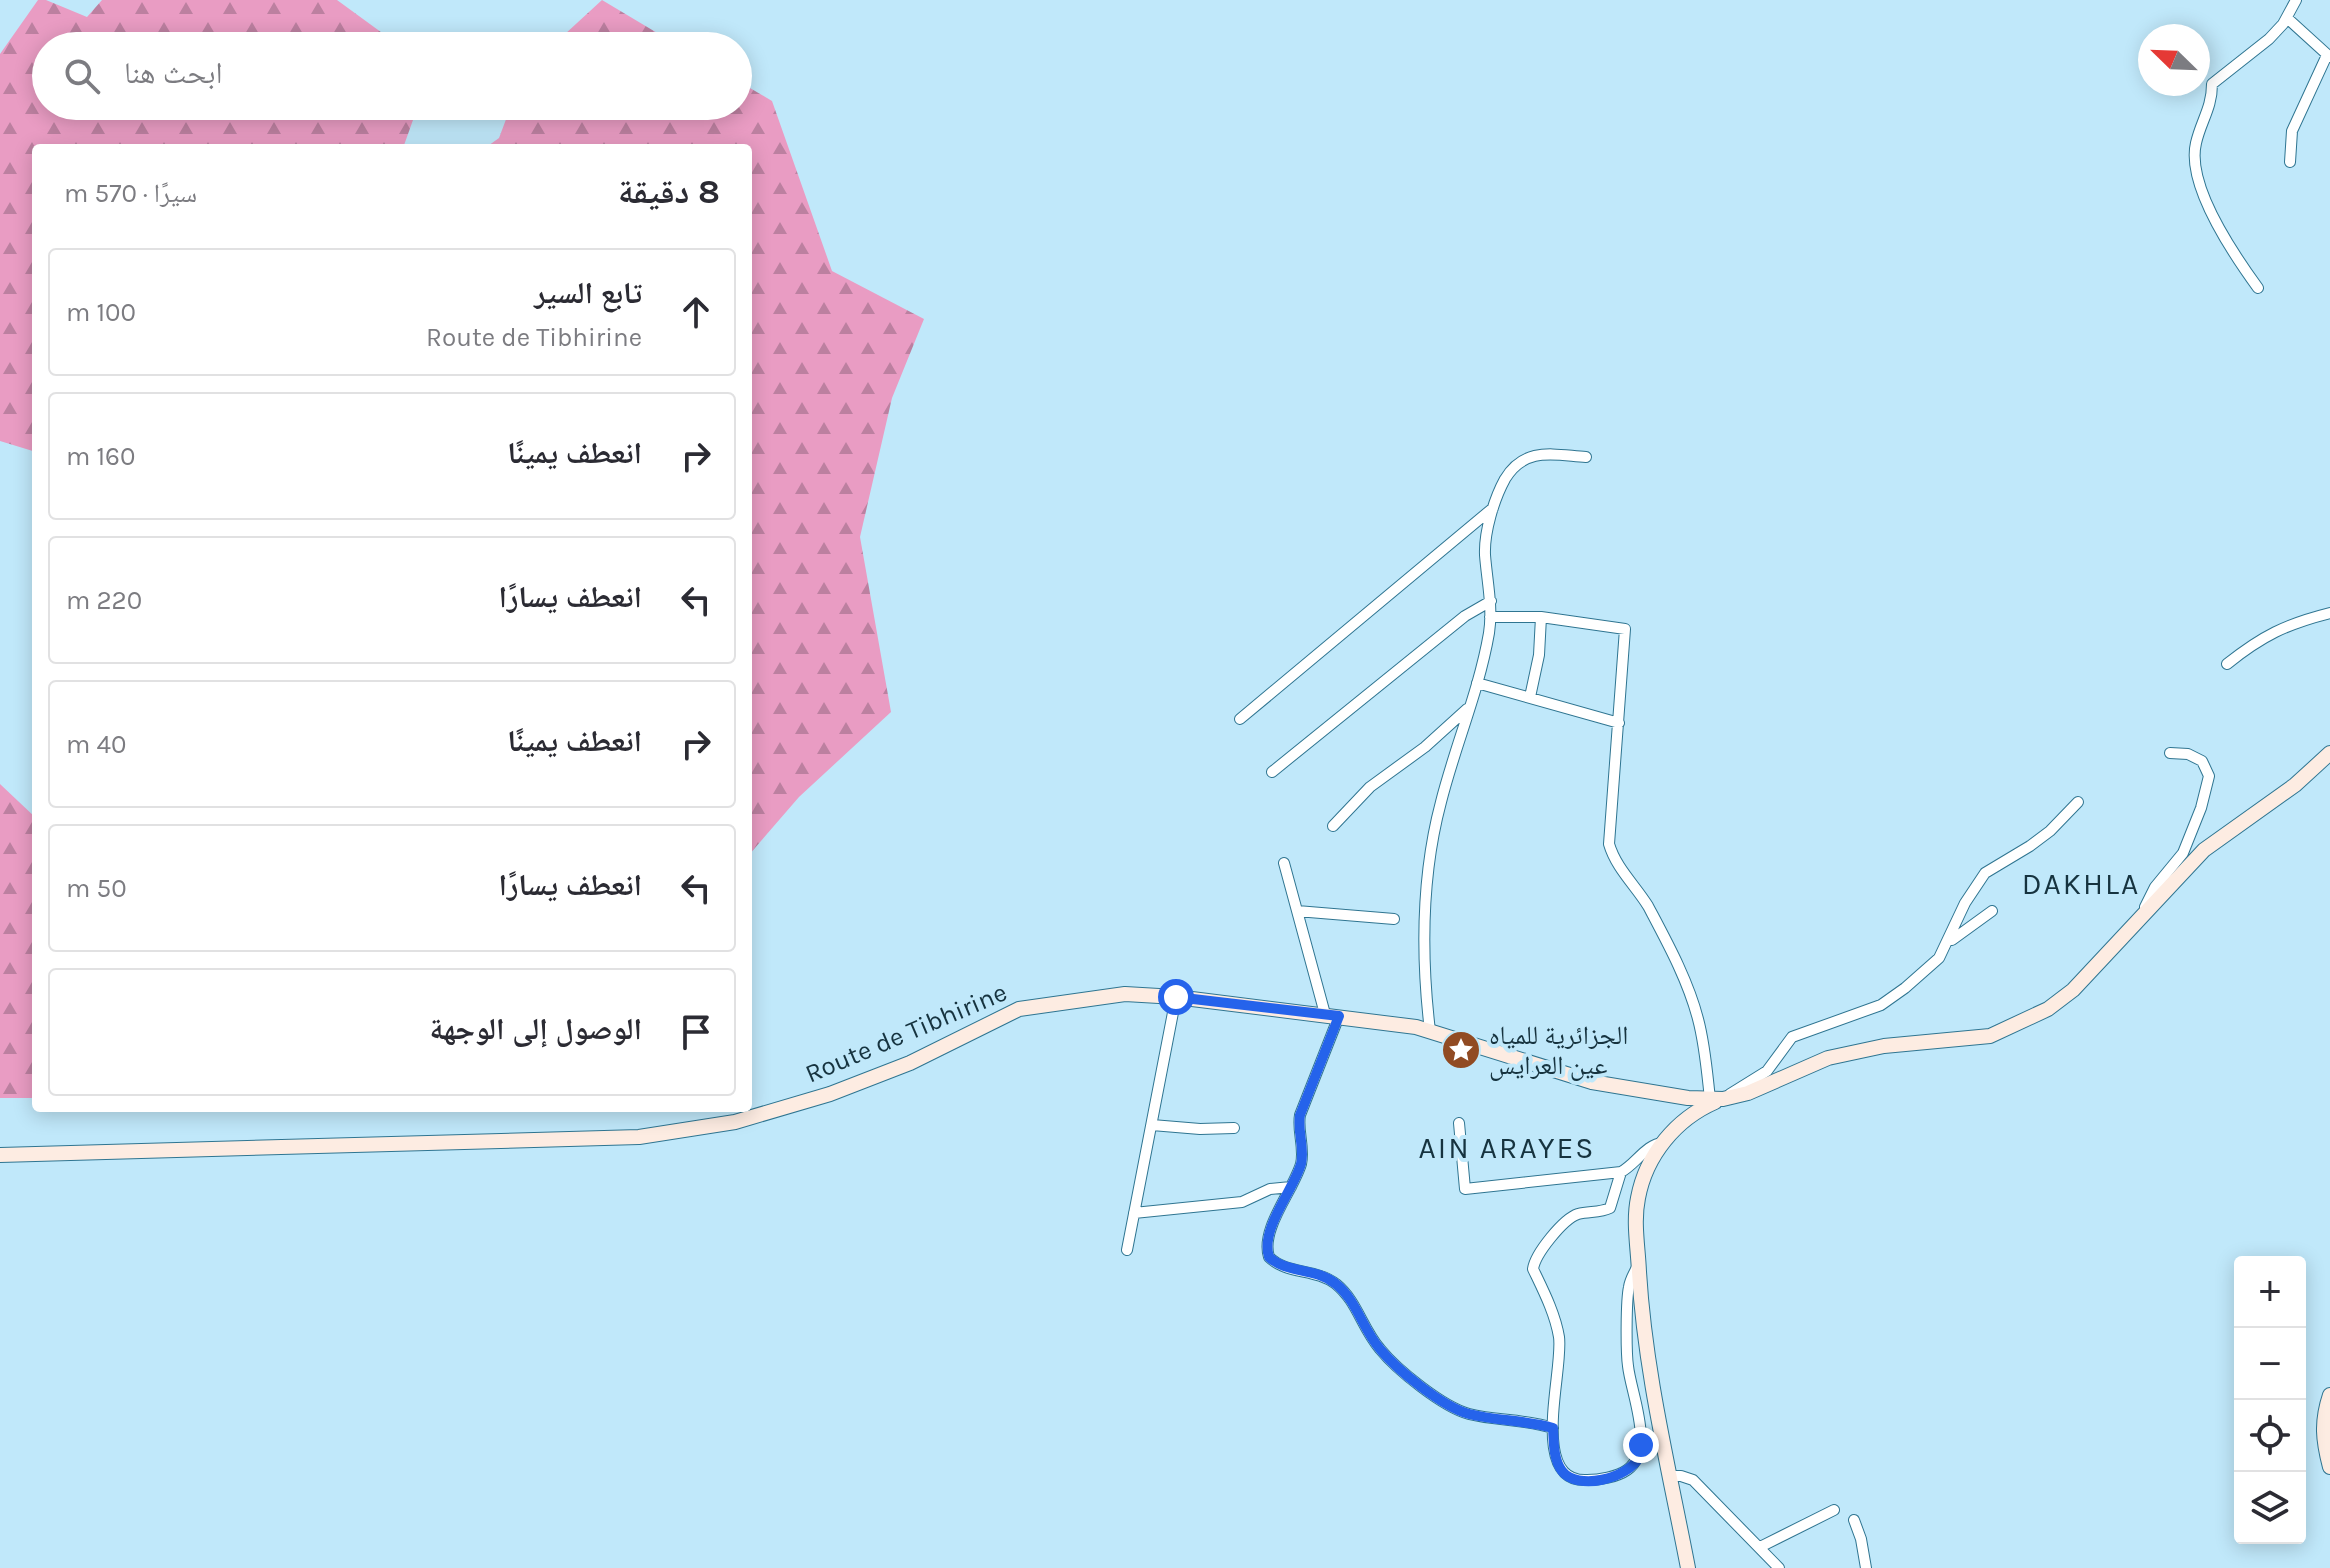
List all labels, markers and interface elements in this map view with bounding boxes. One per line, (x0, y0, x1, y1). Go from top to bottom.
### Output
north arrow (2138, 24, 2210, 96)
search box (32, 32, 752, 120)
icon: search (60, 54, 104, 98)
text: ابحث هنا (124, 55, 223, 91)
text: 8 دقيقة (618, 172, 720, 212)
text: سيرًا · 570 m (64, 178, 197, 209)
text: تابع السير (534, 275, 642, 311)
icon: ahead (674, 290, 718, 334)
text: 100 m (66, 297, 136, 328)
text: Route de Tibhirine (426, 322, 642, 353)
icon: right (674, 434, 718, 478)
text: انعطف يمينًا (507, 435, 642, 471)
text: 160 m (66, 441, 135, 472)
icon: left (674, 578, 718, 622)
text: انعطف يسارًا (498, 579, 642, 615)
text: 220 m (66, 585, 142, 616)
icon: right (674, 722, 718, 766)
text: انعطف يمينًا (507, 723, 642, 759)
text: 40 m (66, 729, 126, 760)
icon: left (674, 866, 718, 910)
district label: DAKHLA (2022, 866, 2140, 902)
text: انعطف يسارًا (498, 867, 642, 903)
text: 50 m (66, 873, 127, 904)
street label: Route de Tibhirine (801, 977, 1011, 1089)
route start (1158, 979, 1194, 1015)
icon: arrive (674, 1010, 718, 1054)
text: الوصول إلى الوجهة (430, 1011, 642, 1047)
place label: الجزائرية للمياه عين العرايس (1489, 1020, 1628, 1081)
place icon: الجزائرية للمياه عين العرايس (1440, 1029, 1482, 1071)
district label: AIN ARAYES (1419, 1130, 1595, 1166)
map controls (2234, 1256, 2306, 1544)
button: + (2234, 1256, 2306, 1328)
button: − (2234, 1328, 2306, 1400)
button: locate (2234, 1400, 2306, 1472)
route end (1623, 1427, 1659, 1463)
button: layers (2234, 1472, 2306, 1544)

